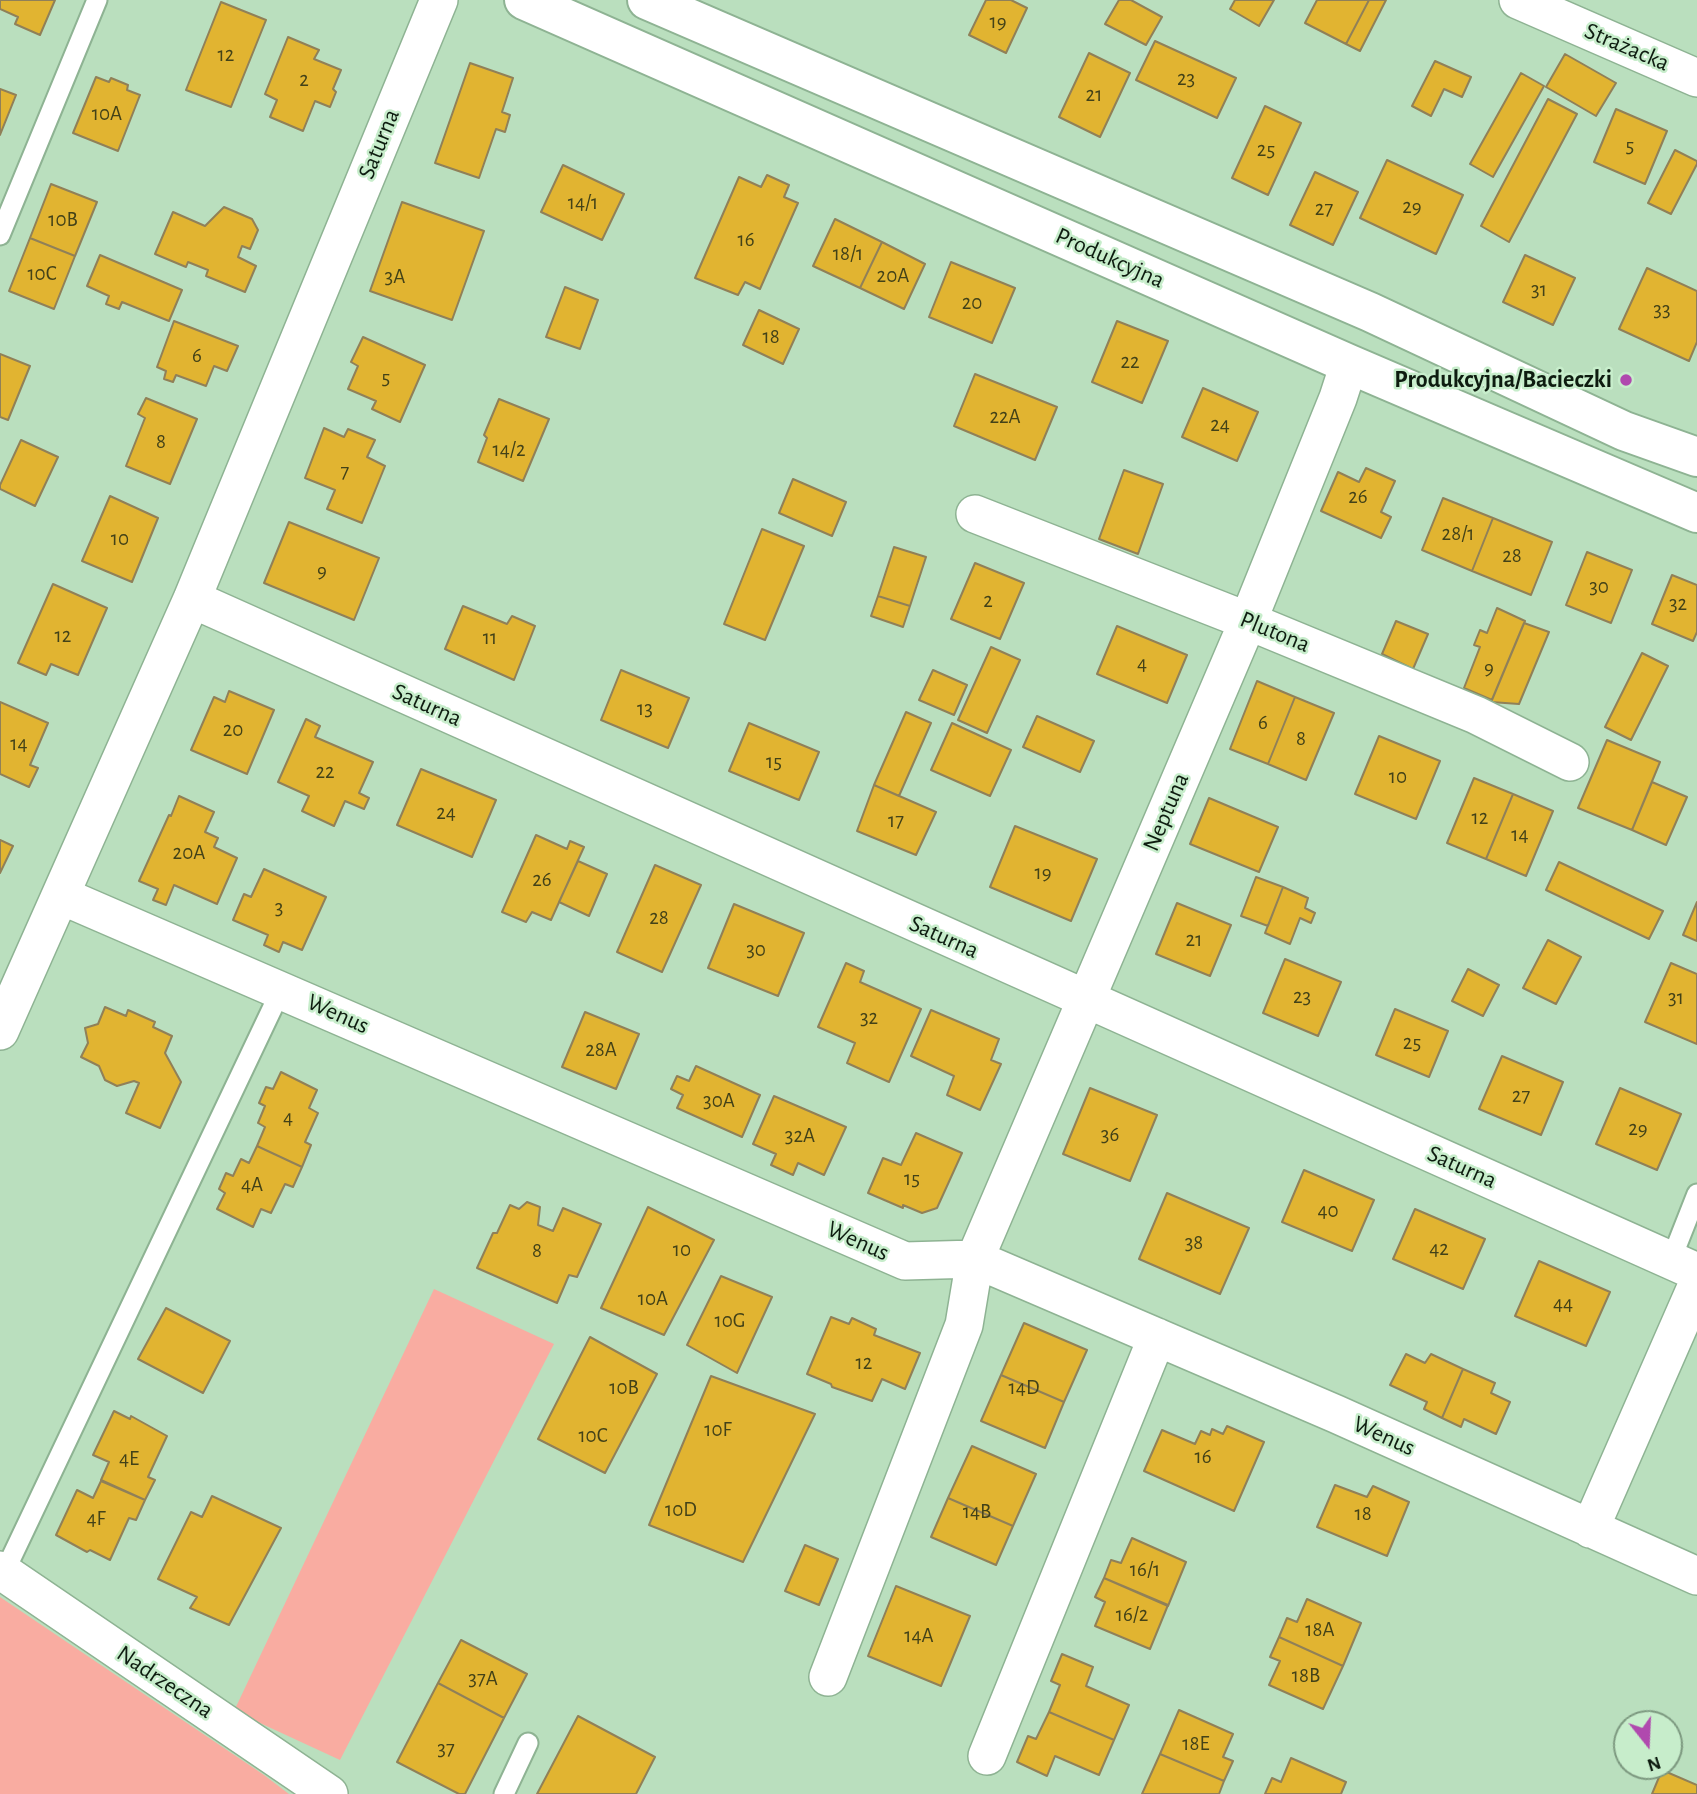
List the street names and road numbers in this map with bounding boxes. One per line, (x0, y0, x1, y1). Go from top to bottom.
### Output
street label: Strażacka (1580, 16, 1674, 78)
street label: Saturna (352, 105, 406, 183)
street label: Produkcyjna (1051, 221, 1169, 295)
street label: Plutona (1236, 605, 1314, 659)
street label: Saturna (388, 677, 466, 733)
street label: Neptuna (1137, 768, 1195, 856)
street label: Saturna (905, 909, 983, 965)
street label: Wenus (302, 988, 374, 1040)
street label: Saturna (1423, 1139, 1501, 1195)
street label: Wenus (822, 1215, 894, 1267)
street label: Wenus (1348, 1410, 1420, 1462)
street label: Nadrzeczna (111, 1639, 219, 1725)

